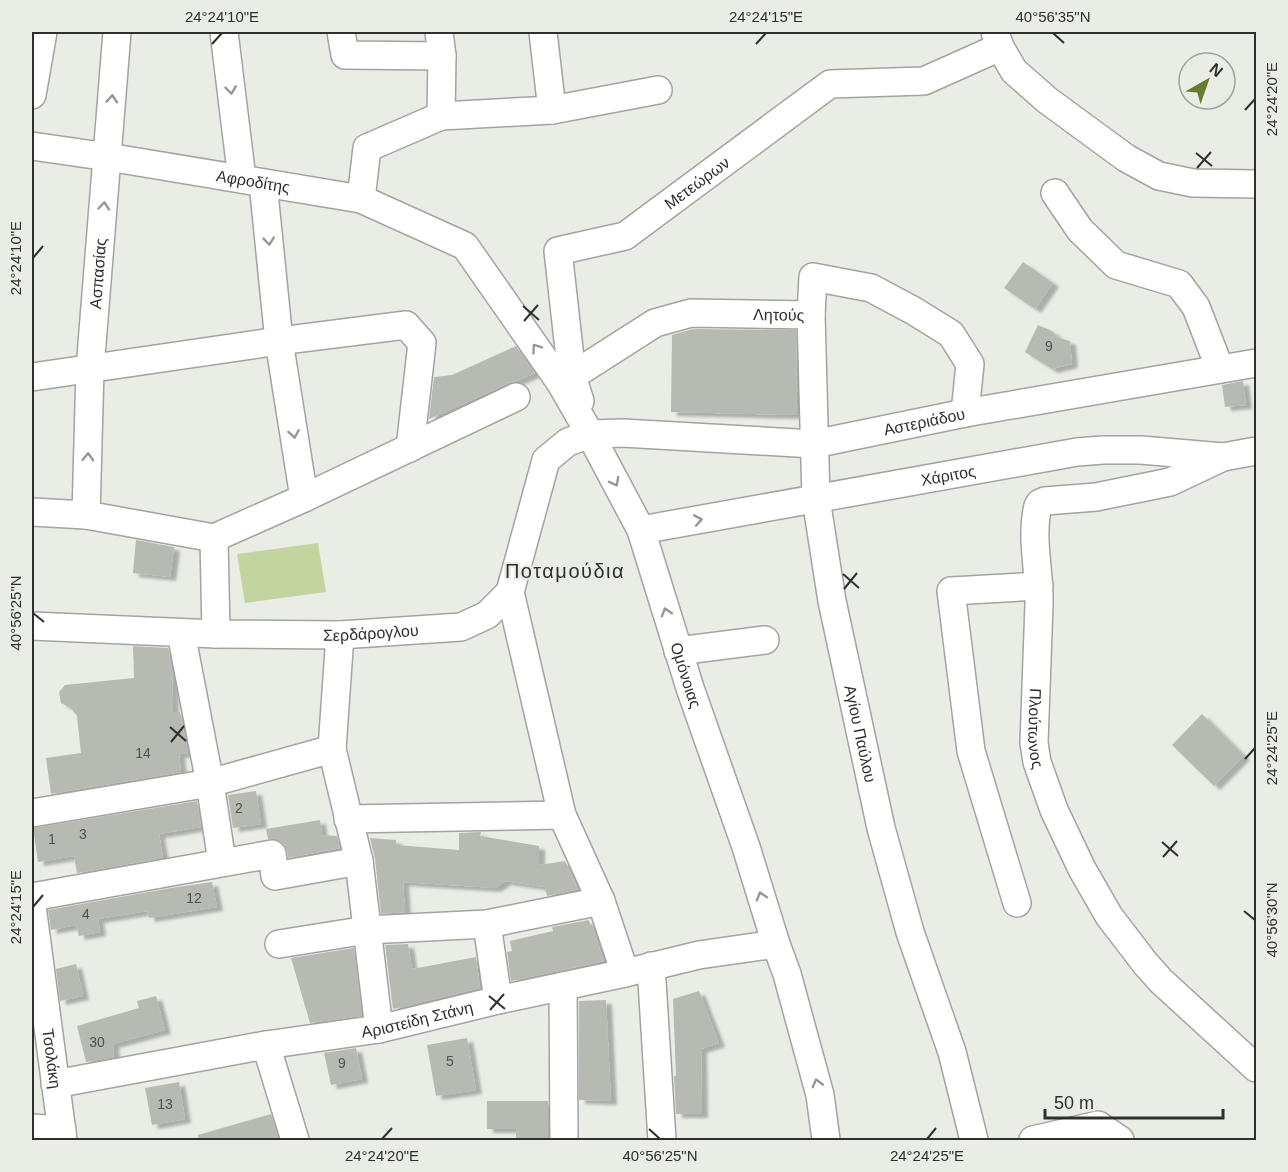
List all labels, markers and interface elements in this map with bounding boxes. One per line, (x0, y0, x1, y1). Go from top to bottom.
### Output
text: 24°24'10"E (185, 8, 259, 25)
text: 24°24'15"E (729, 8, 803, 25)
text: 40°56'35"N (1015, 8, 1091, 25)
north arrow (1177, 51, 1237, 111)
text: N (1206, 60, 1226, 80)
text: 24°24'20"E (1263, 62, 1280, 136)
one-way arrow (224, 85, 237, 94)
one-way arrow (105, 94, 118, 103)
street label: Μετεώρων (661, 153, 732, 212)
street label: Αφροδίτης (215, 167, 292, 196)
one-way arrow (97, 201, 110, 210)
text: 24°24'10"E (7, 221, 24, 295)
one-way arrow (262, 236, 275, 245)
street label: Ασπασίας (86, 237, 109, 309)
street label: Λητούς (753, 306, 805, 323)
house number: 9 (1045, 338, 1053, 354)
one-way arrow (532, 344, 543, 355)
street label: Αστεριάδου (882, 405, 966, 438)
one-way arrow (287, 429, 300, 439)
one-way arrow (82, 452, 94, 461)
street label: Χάριτος (919, 462, 977, 488)
one-way arrow (608, 475, 619, 486)
one-way arrow (693, 514, 703, 527)
district label: Ποταμούδια (505, 560, 625, 582)
text: 40°56'25"N (7, 575, 24, 651)
one-way arrow (661, 607, 673, 618)
street label: Σερδάρογλου (323, 621, 419, 643)
street label: Ομόνοιας (668, 640, 705, 710)
street label: Αγίου Παύλου (842, 683, 879, 784)
street label: Πλούτωνος (1025, 688, 1047, 771)
text: 24°24'25"E (1263, 711, 1280, 785)
house number: 14 (135, 745, 151, 761)
house number: 2 (235, 800, 243, 816)
house number: 3 (79, 826, 87, 842)
house number: 1 (48, 831, 56, 847)
text: 24°24'15"E (7, 870, 24, 944)
text: 40°56'30"N (1263, 882, 1280, 958)
house number: 12 (186, 890, 202, 906)
one-way arrow (756, 891, 768, 902)
house number: 4 (82, 906, 90, 922)
street label: Αριστείδη Στάνη (360, 998, 475, 1040)
street label: Τσολάκη (40, 1028, 65, 1090)
house number: 30 (89, 1034, 105, 1050)
house number: 5 (446, 1053, 454, 1069)
house number: 9 (338, 1055, 346, 1071)
one-way arrow (811, 1078, 824, 1088)
scale bar (1045, 1082, 1224, 1120)
text: 50 m (1054, 1093, 1094, 1113)
house number: 13 (157, 1096, 173, 1112)
text: 24°24'20"E (345, 1147, 419, 1164)
text: 40°56'25"N (622, 1147, 698, 1164)
text: 24°24'25"E (890, 1147, 964, 1164)

